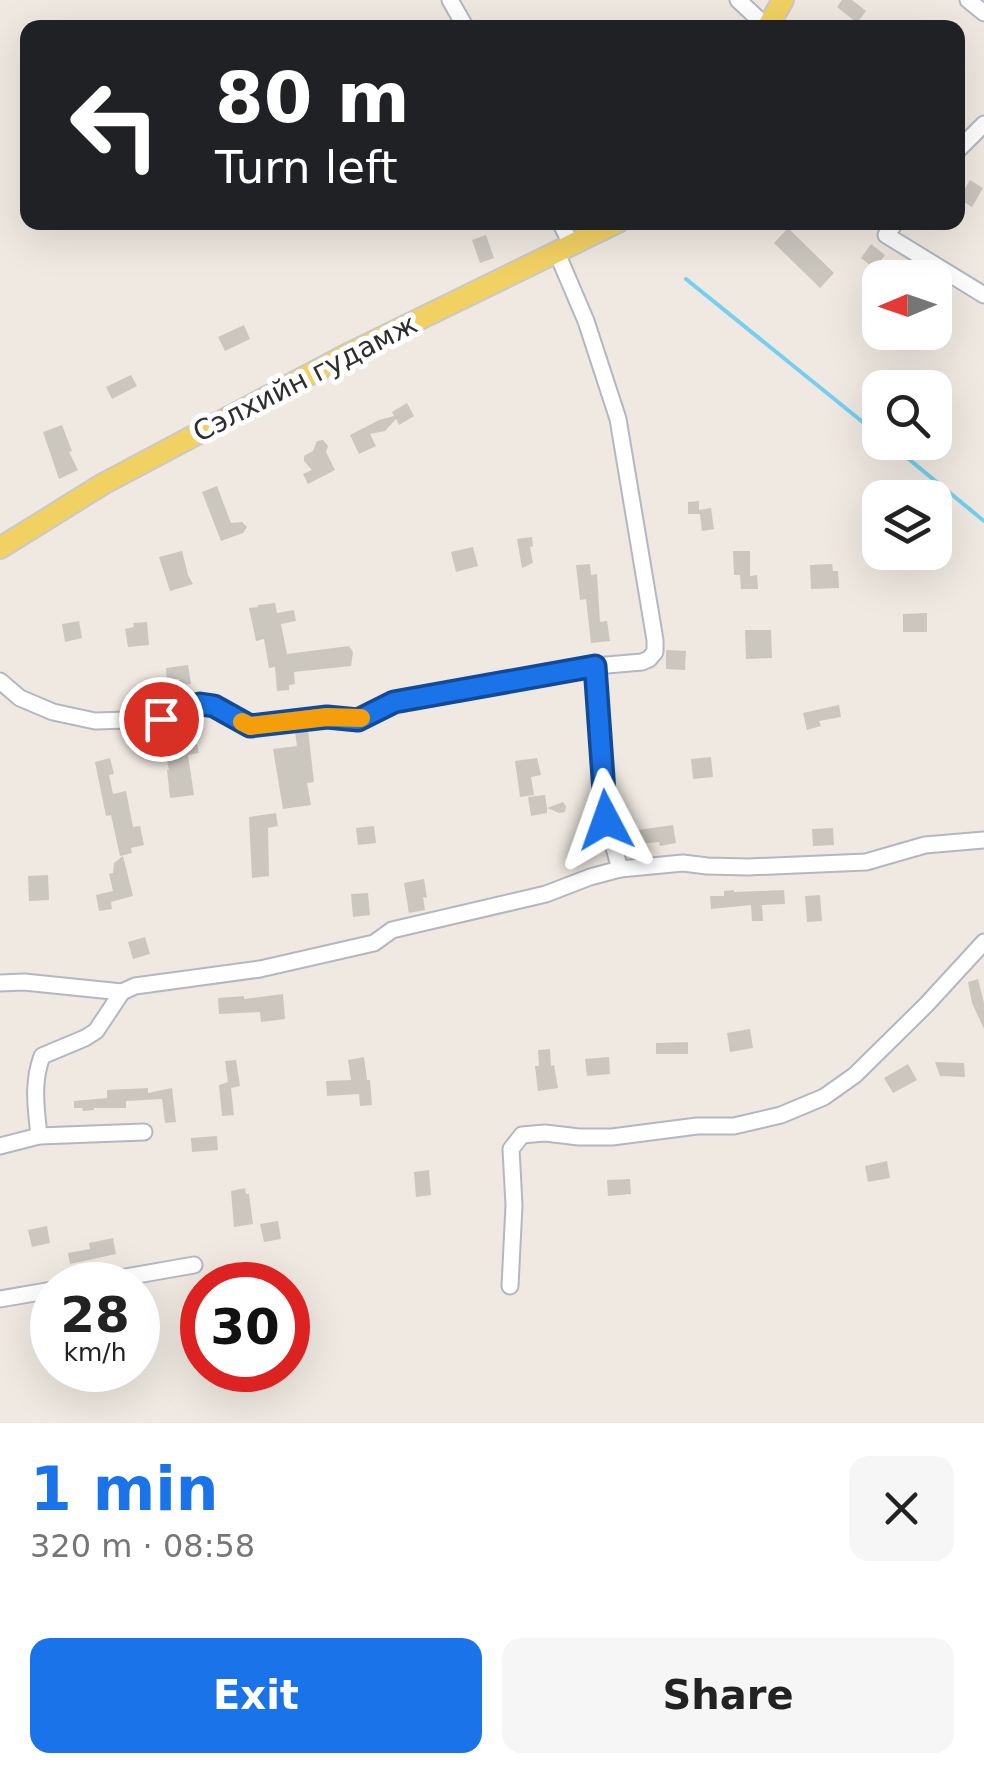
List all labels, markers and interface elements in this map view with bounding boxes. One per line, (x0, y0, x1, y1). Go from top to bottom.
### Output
text: 80 m (215, 57, 410, 139)
icon: left (50, 60, 180, 190)
text: Turn left (215, 141, 398, 194)
north arrow (862, 260, 952, 350)
map controls (862, 260, 952, 570)
street label: Сэлхийн гудамж (187, 307, 423, 449)
button: search (862, 370, 952, 460)
button: layers (862, 480, 952, 570)
pin (119, 677, 204, 762)
icon: arrive (134, 692, 189, 747)
position arrow (554, 768, 658, 872)
speed limit sign: 30 (180, 1262, 310, 1392)
text: 28 (60, 1286, 130, 1344)
text: km/h (63, 1338, 127, 1367)
text: 1 min (30, 1454, 218, 1524)
button: close (849, 1456, 954, 1561)
text: 320 m · 08:58 (30, 1527, 255, 1565)
button: Exit (30, 1638, 482, 1753)
button: Share (502, 1638, 954, 1753)

